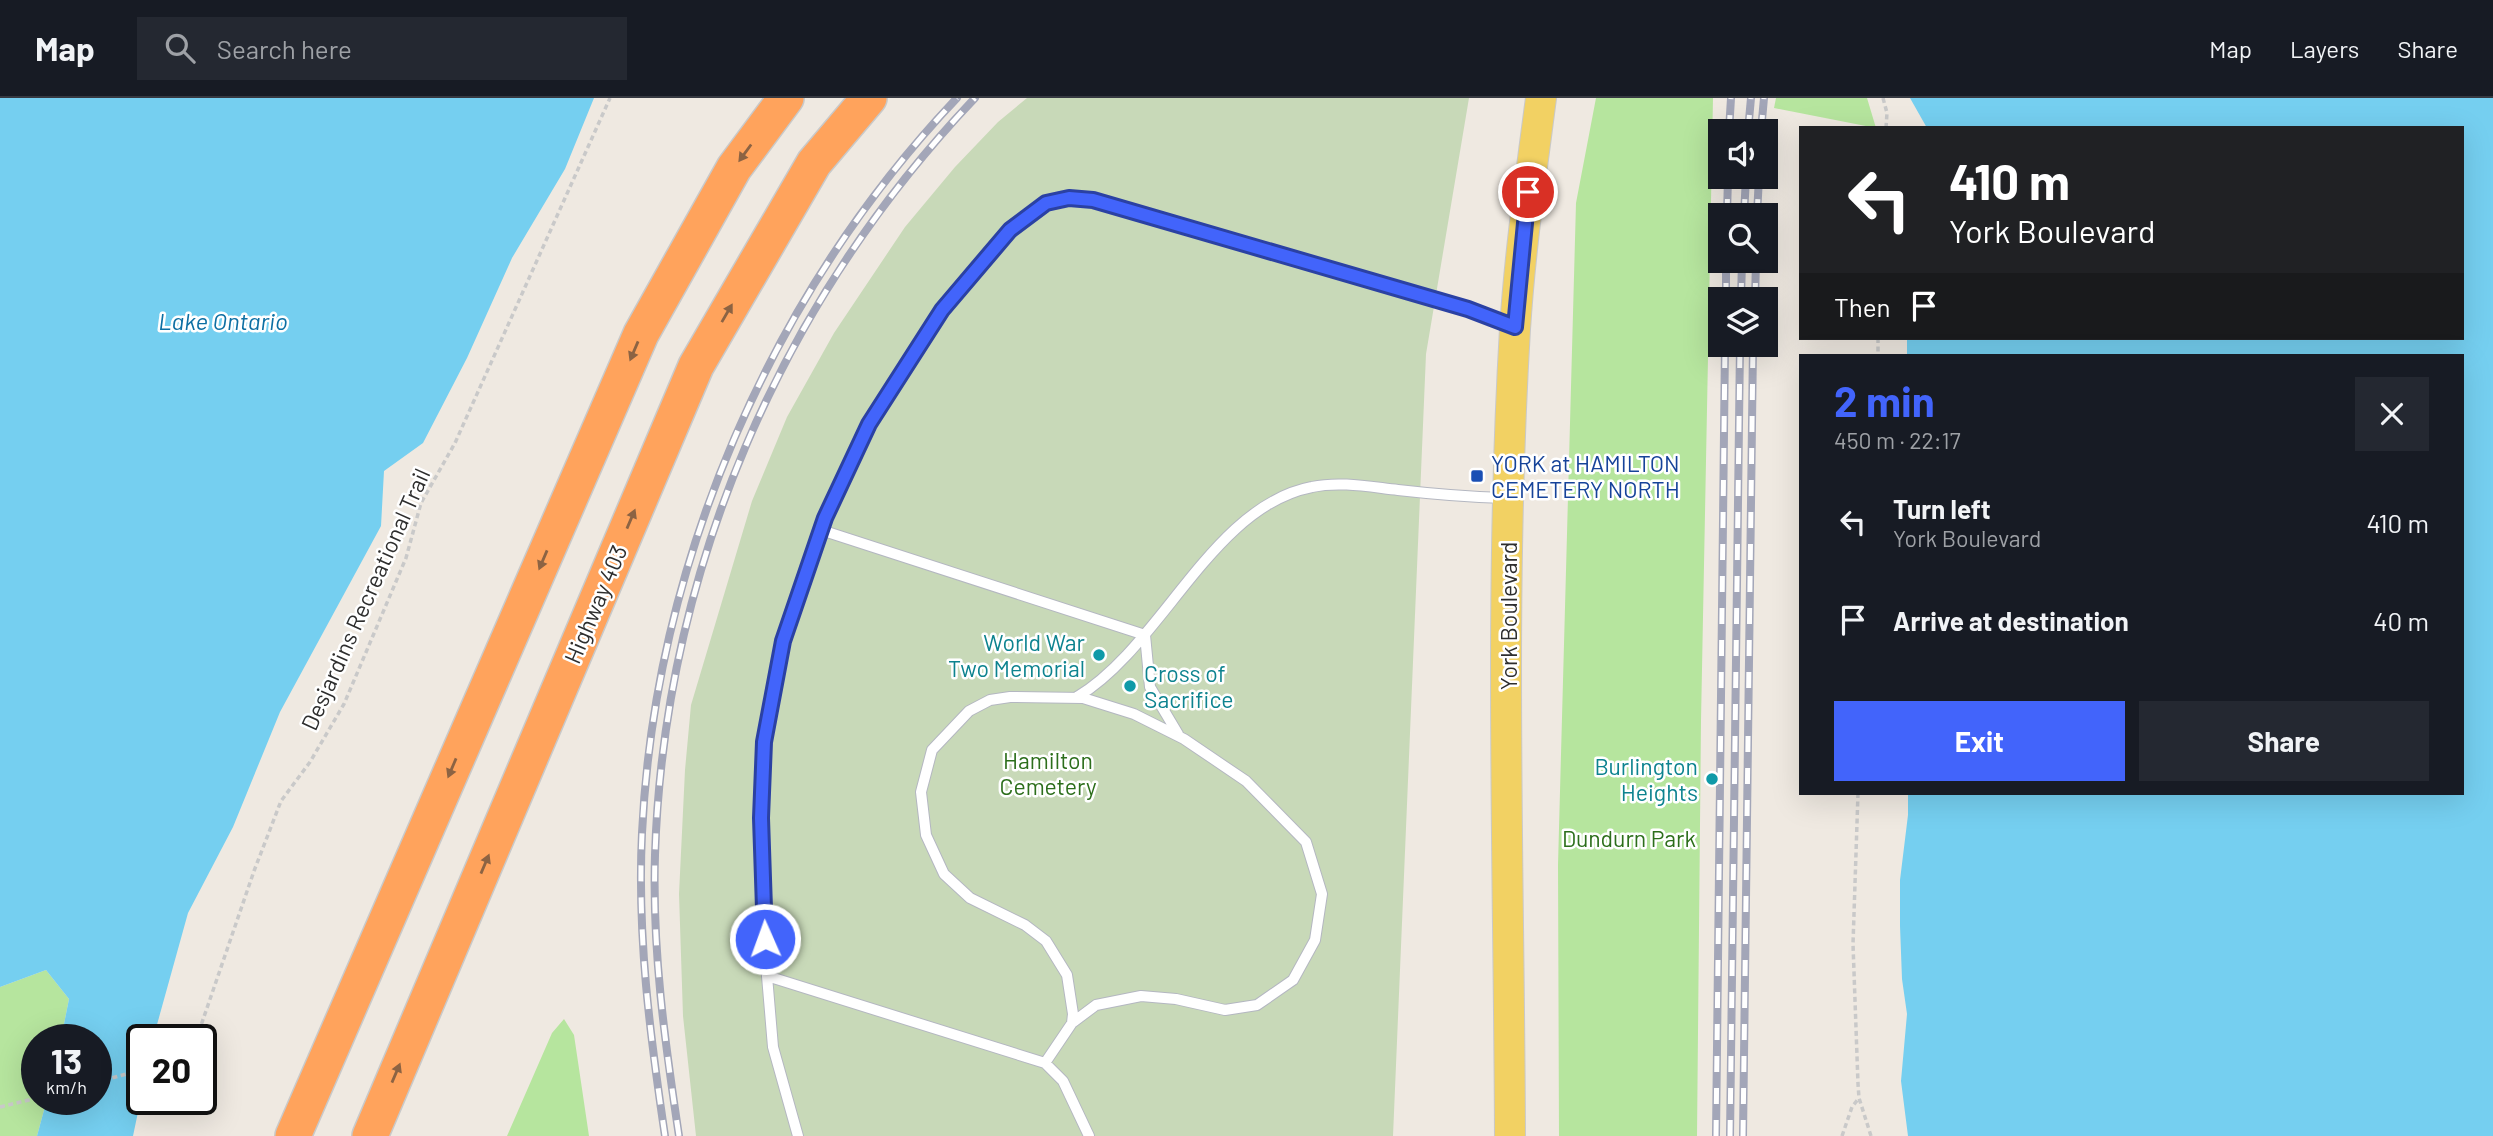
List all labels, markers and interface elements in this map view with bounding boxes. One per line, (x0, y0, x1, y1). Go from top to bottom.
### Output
search box (137, 17, 627, 80)
text: Map (35, 28, 95, 68)
icon: search (161, 29, 199, 67)
text: Search here (217, 33, 352, 64)
text: Map (2209, 34, 2252, 63)
text: Layers (2290, 34, 2359, 63)
text: Share (2397, 34, 2458, 63)
map controls (1708, 119, 1778, 357)
button: sound (1708, 119, 1778, 189)
one-way arrow (739, 144, 753, 162)
text: 410 m (1949, 151, 2070, 210)
icon: left (1834, 154, 1925, 245)
pin (1498, 162, 1558, 222)
icon: arrive (1509, 173, 1547, 211)
button: search (1708, 203, 1778, 273)
text: York Boulevard (1949, 211, 2156, 249)
button: layers (1708, 287, 1778, 357)
icon: arrive (1905, 287, 1943, 325)
text: Then (1834, 291, 1891, 322)
one-way arrow (721, 303, 733, 323)
water label: Lake Ontario (158, 306, 288, 335)
one-way arrow (628, 341, 640, 361)
text: 2 min (1834, 375, 1935, 425)
button: close (2355, 377, 2429, 451)
text: 450 m · 22:17 (1834, 426, 1961, 454)
place label: YORK at HAMILTON CEMETERY NORTH (1491, 449, 1680, 503)
street label: Desjardins Recreational Trail (295, 464, 435, 734)
marker: YORK at HAMILTON CEMETERY NORTH (1469, 468, 1485, 484)
text: Turn left (1893, 493, 1991, 524)
icon: left (1834, 503, 1872, 541)
text: 410 m (2367, 507, 2429, 538)
one-way arrow (626, 508, 637, 529)
text: York Boulevard (1893, 524, 2041, 552)
street label: Highway 403 (557, 541, 633, 667)
street label: York Boulevard (1494, 542, 1522, 690)
one-way arrow (537, 549, 548, 570)
icon: arrive (1834, 601, 1872, 639)
text: Arrive at destination (1893, 605, 2129, 636)
text: 40 m (2373, 605, 2429, 636)
place label: World War Two Memorial (948, 628, 1086, 682)
marker: World War Two Memorial (1091, 647, 1107, 663)
place label: Cross of Sacrifice (1144, 659, 1234, 713)
marker: Cross of Sacrifice (1122, 678, 1138, 694)
button: Exit (1834, 701, 2125, 781)
button: Share (2139, 701, 2429, 781)
park label: Hamilton Cemetery (999, 746, 1097, 800)
place label: Burlington Heights (1594, 752, 1698, 806)
one-way arrow (447, 758, 458, 779)
marker: Burlington Heights (1704, 771, 1720, 787)
park label: Dundurn Park (1562, 824, 1696, 852)
one-way arrow (480, 853, 491, 874)
position arrow (728, 902, 802, 976)
speed limit sign: 20 (126, 1024, 217, 1115)
text: 13 (51, 1039, 82, 1081)
one-way arrow (390, 1063, 402, 1083)
text: km/h (46, 1076, 87, 1098)

